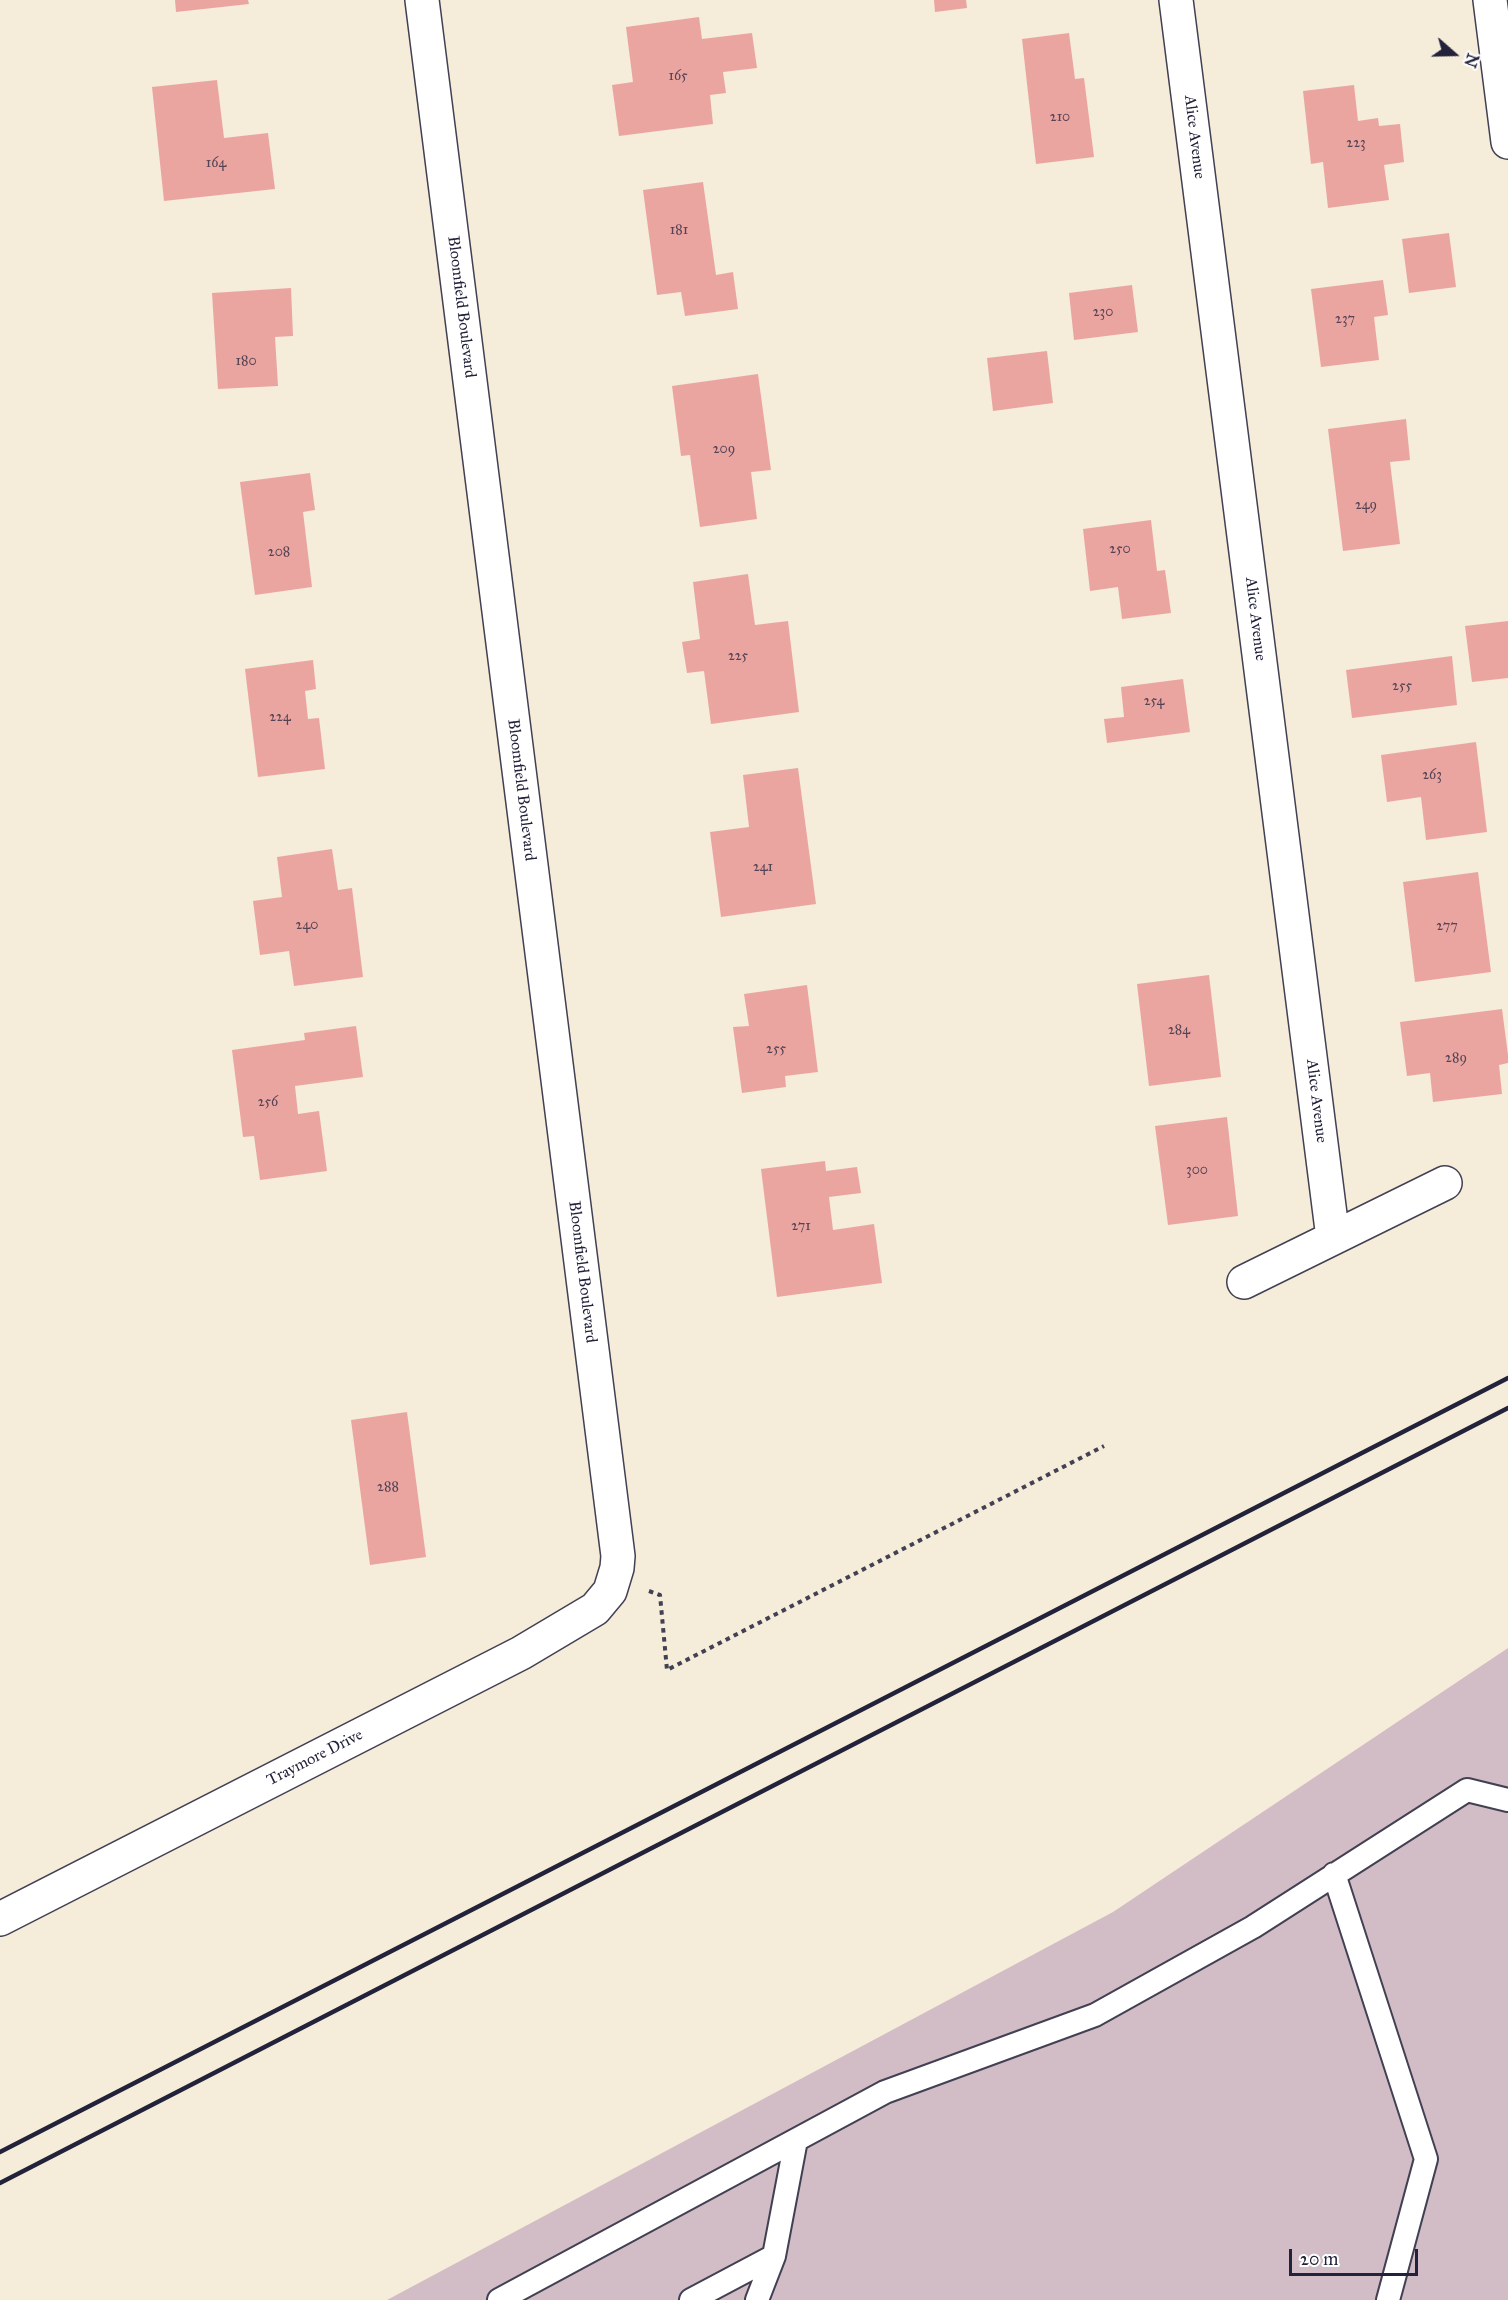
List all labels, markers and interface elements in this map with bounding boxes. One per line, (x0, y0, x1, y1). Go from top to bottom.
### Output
north arrow (1424, 24, 1484, 84)
text: N (1460, 51, 1483, 70)
house number: 165 (668, 69, 688, 85)
street label: Alice Avenue (1179, 94, 1209, 180)
house number: 210 (1050, 110, 1070, 126)
house number: 223 (1346, 136, 1366, 152)
house number: 164 (206, 156, 226, 172)
house number: 181 (670, 223, 688, 239)
street label: Bloomfield Boulevard (443, 235, 479, 379)
house number: 230 (1093, 305, 1113, 321)
house number: 237 (1335, 312, 1355, 328)
house number: 180 (235, 354, 257, 370)
house number: 209 (713, 442, 735, 458)
house number: 249 (1355, 498, 1377, 514)
house number: 250 (1109, 542, 1131, 558)
house number: 208 (268, 545, 290, 561)
street label: Alice Avenue (1240, 576, 1270, 662)
house number: 225 (728, 649, 748, 665)
house number: 255 (1392, 679, 1412, 695)
house number: 254 (1144, 694, 1164, 710)
house number: 224 (269, 710, 291, 726)
street label: Bloomfield Boulevard (503, 718, 539, 862)
house number: 263 (1422, 768, 1442, 784)
house number: 241 (753, 860, 773, 876)
house number: 240 (296, 918, 318, 934)
house number: 277 (1436, 919, 1458, 935)
house number: 284 (1168, 1023, 1190, 1039)
house number: 255 (766, 1042, 786, 1058)
house number: 289 (1445, 1051, 1467, 1067)
street label: Alice Avenue (1301, 1058, 1331, 1144)
house number: 256 (258, 1095, 278, 1111)
house number: 300 (1186, 1163, 1208, 1179)
street label: Bloomfield Boulevard (564, 1200, 600, 1344)
house number: 271 (791, 1219, 811, 1235)
house number: 288 (377, 1480, 399, 1496)
street label: Traymore Drive (264, 1726, 366, 1790)
scale bar (1292, 2237, 1421, 2275)
text: 20 m (1300, 2248, 1338, 2270)

